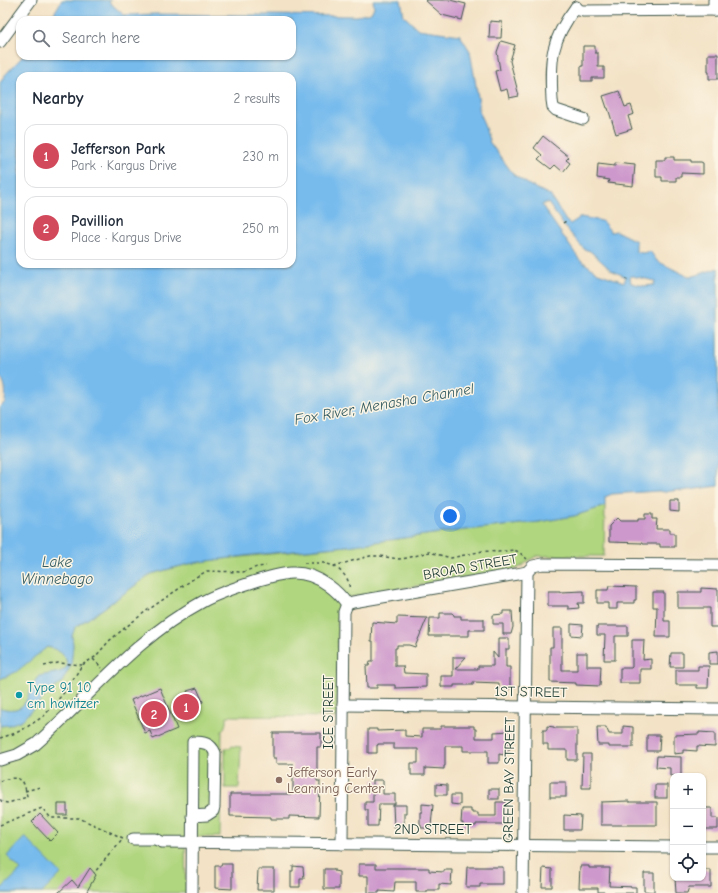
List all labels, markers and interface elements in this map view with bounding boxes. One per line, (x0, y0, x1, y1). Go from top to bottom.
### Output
search box (16, 16, 296, 60)
icon: search (30, 27, 52, 49)
text: Search here (62, 29, 140, 47)
text: Nearby (32, 89, 83, 108)
text: 2 results (233, 91, 280, 106)
text: Jefferson Park (71, 140, 165, 158)
text: 1 (43, 149, 49, 164)
text: 230 m (243, 149, 279, 164)
text: Park · Kargus Drive (71, 158, 177, 173)
text: Pavillion (71, 212, 124, 230)
text: 2 (43, 221, 49, 236)
text: 250 m (242, 221, 279, 236)
text: Place · Kargus Drive (71, 230, 182, 245)
water label: Fox River, Menasha Channel (293, 379, 476, 429)
your location (440, 506, 460, 526)
street label: BROAD STREET (422, 550, 519, 584)
water label: Lake Winnebago (21, 553, 93, 588)
street label: ICE STREET (320, 674, 337, 749)
place label: Type 91 10 cm howitzer (27, 679, 99, 712)
street label: 1ST STREET (494, 683, 568, 701)
marker: Type 91 10 cm howitzer (14, 690, 24, 700)
pin: 1 (173, 692, 199, 722)
pin: 2 (141, 699, 167, 729)
street label: GREEN BAY STREET (499, 716, 519, 843)
place label: Jefferson Early Learning Center (287, 764, 384, 797)
map controls (670, 773, 706, 881)
button: + (670, 773, 706, 809)
marker: Jefferson Early Learning Center (274, 775, 284, 785)
button: − (670, 809, 706, 845)
street label: 2ND STREET (394, 821, 472, 838)
button: locate (670, 845, 706, 881)

